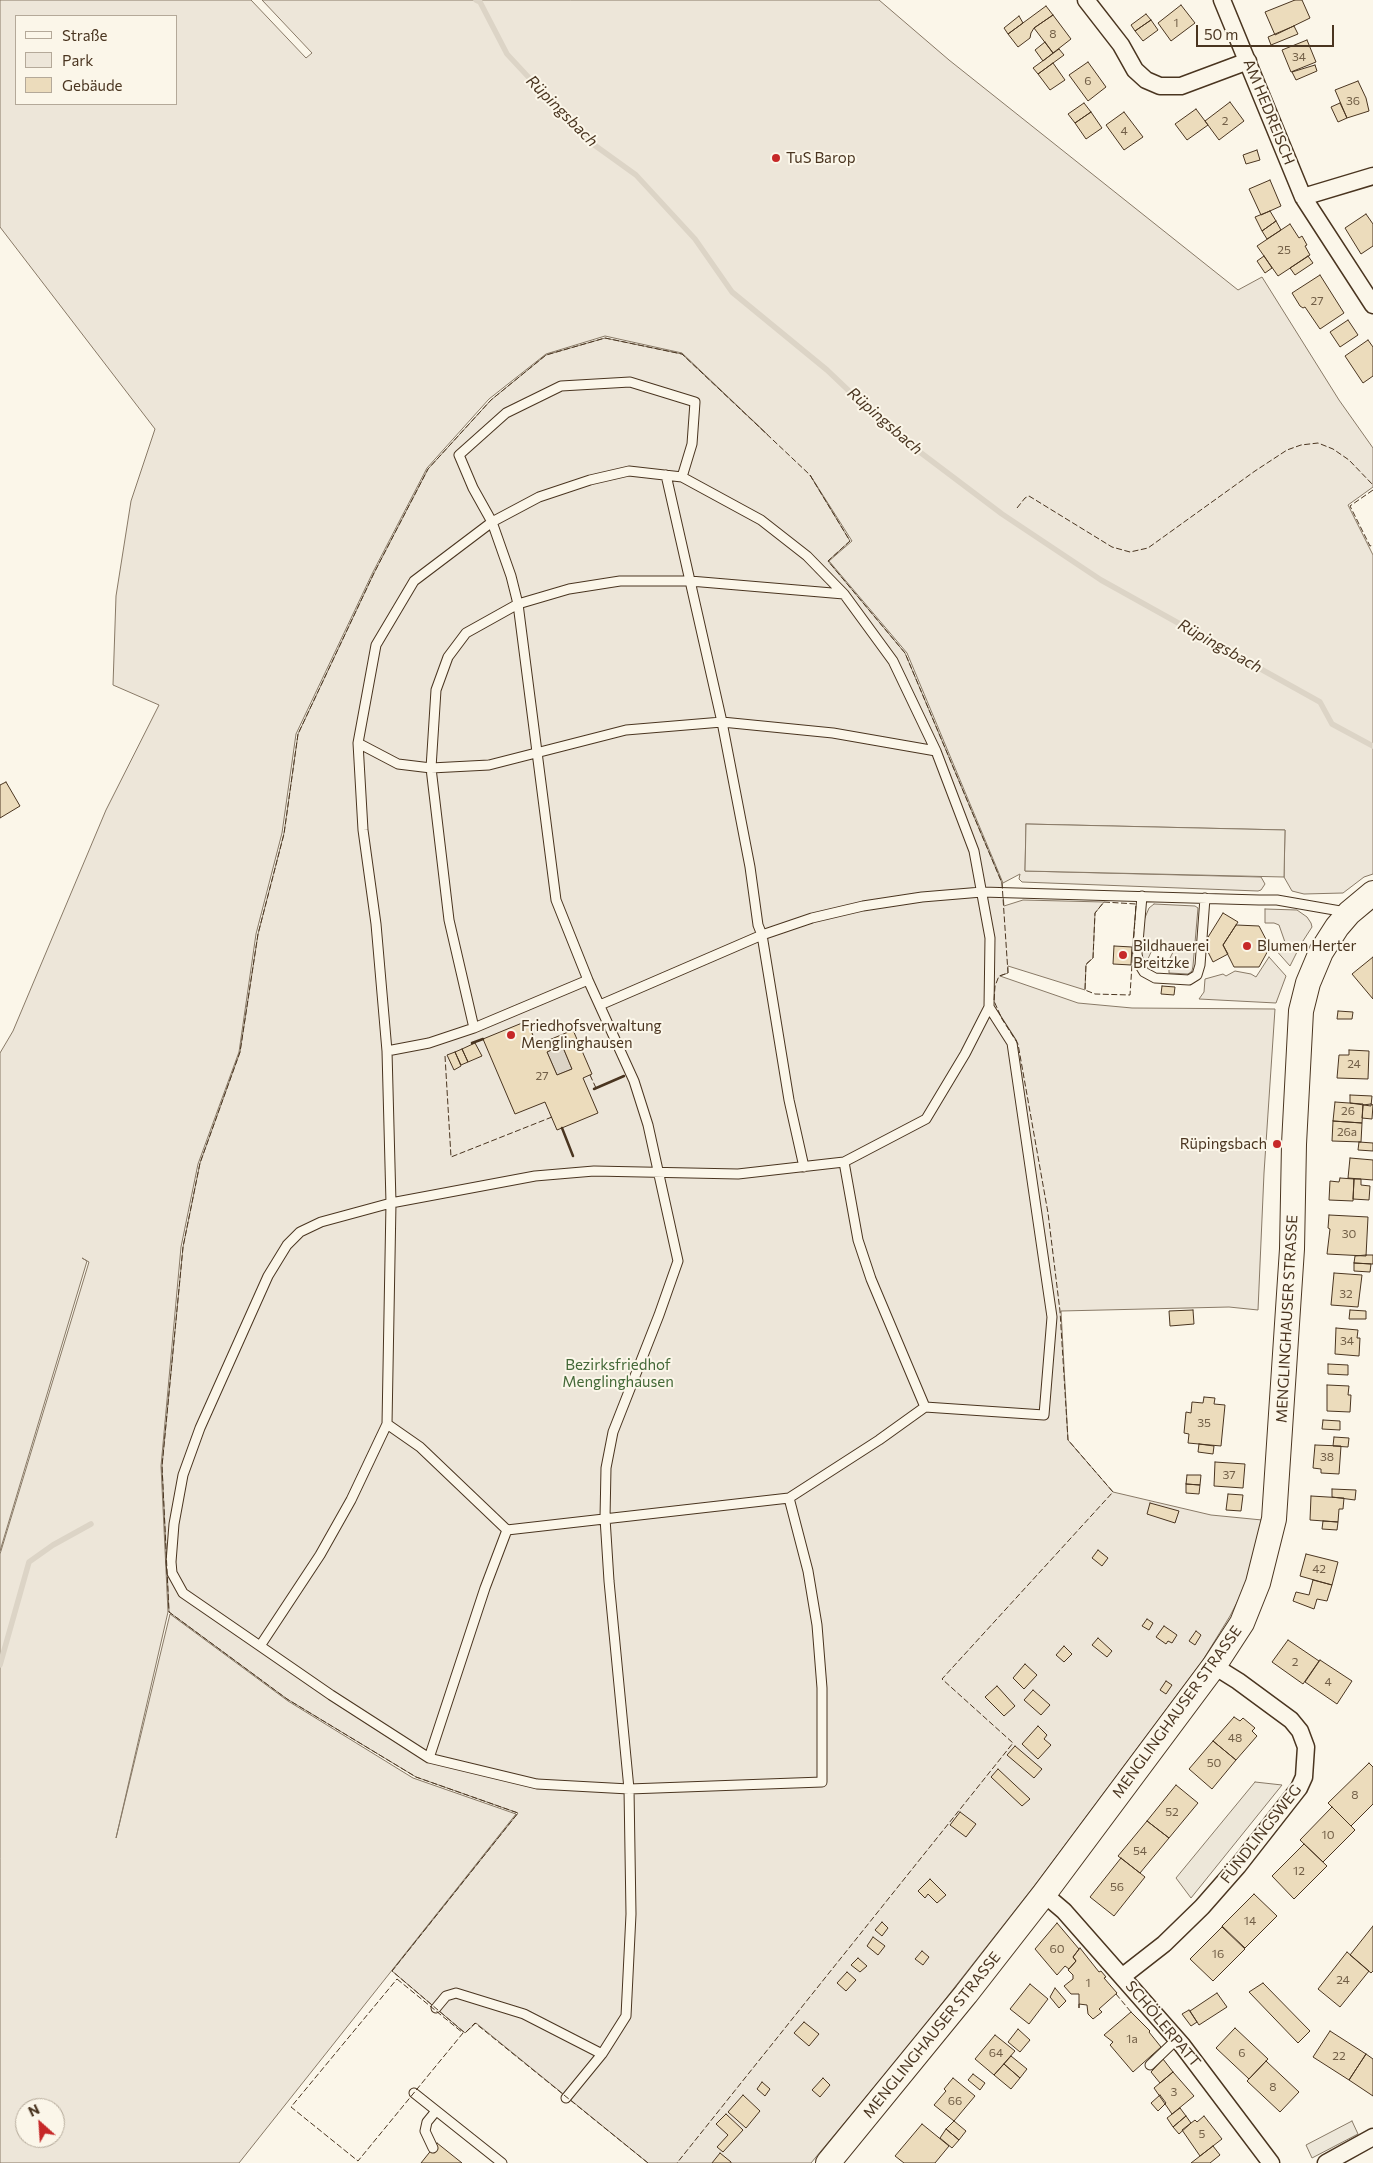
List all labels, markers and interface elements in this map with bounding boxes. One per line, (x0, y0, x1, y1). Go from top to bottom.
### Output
legend (15, 15, 178, 105)
scale bar (1198, 15, 1336, 47)
house number: 1 (1173, 16, 1179, 30)
text: 50 m (1204, 25, 1238, 43)
text: Straße (62, 26, 108, 44)
house number: 8 (1049, 27, 1057, 41)
house number: 34 (1292, 50, 1306, 64)
text: Park (62, 51, 93, 69)
street label: AM HEDREISCH (1240, 57, 1298, 167)
water label: Rüpingsbach (522, 71, 602, 151)
house number: 6 (1084, 74, 1092, 88)
text: Gebäude (62, 76, 123, 94)
house number: 36 (1346, 94, 1360, 108)
house number: 2 (1222, 114, 1228, 128)
house number: 4 (1120, 124, 1128, 138)
place label: TuS Barop (786, 149, 856, 167)
marker: TuS Barop (770, 152, 782, 164)
house number: 25 (1277, 243, 1291, 257)
house number: 27 (1311, 294, 1323, 308)
water label: Rüpingsbach (844, 383, 926, 459)
water label: Rüpingsbach (1175, 615, 1265, 677)
place label: Bildhauerei Breitzke (1133, 937, 1209, 972)
place label: Blumen Herter (1257, 937, 1356, 955)
marker: Blumen Herter (1241, 940, 1253, 952)
marker: Bildhauerei Breitzke (1117, 949, 1129, 961)
place label: Friedhofsverwaltung Menglinghausen (521, 1017, 662, 1052)
marker: Friedhofsverwaltung Menglinghausen (505, 1029, 517, 1041)
house number: 24 (1347, 1057, 1361, 1071)
house number: 27 (536, 1069, 548, 1083)
house number: 26 (1341, 1104, 1355, 1118)
house number: 26a (1337, 1125, 1357, 1139)
place label: Rüpingsbach (1180, 1135, 1267, 1153)
marker: Rüpingsbach (1271, 1138, 1283, 1150)
street label: MENGLINGHAUSER STRASSE (1273, 1214, 1301, 1424)
house number: 30 (1342, 1227, 1356, 1241)
house number: 32 (1339, 1287, 1353, 1301)
house number: 34 (1340, 1334, 1354, 1348)
park label: Bezirksfriedhof Menglinghausen (562, 1356, 674, 1391)
house number: 35 (1197, 1416, 1211, 1430)
house number: 38 (1320, 1450, 1334, 1464)
house number: 37 (1222, 1468, 1236, 1482)
house number: 42 (1312, 1562, 1326, 1576)
street label: MENGLINGHAUSER STRASSE (1108, 1622, 1246, 1802)
house number: 2 (1292, 1655, 1298, 1669)
house number: 4 (1324, 1675, 1332, 1689)
house number: 48 (1228, 1731, 1242, 1745)
house number: 50 (1207, 1756, 1221, 1770)
street label: FÜNDLINGSWEG (1217, 1781, 1305, 1887)
house number: 8 (1351, 1788, 1359, 1802)
house number: 52 (1165, 1805, 1179, 1819)
house number: 10 (1322, 1828, 1334, 1842)
house number: 54 (1133, 1844, 1147, 1858)
house number: 12 (1293, 1864, 1305, 1878)
house number: 56 (1110, 1880, 1124, 1894)
house number: 14 (1244, 1914, 1256, 1928)
house number: 60 (1049, 1942, 1065, 1956)
house number: 16 (1212, 1947, 1224, 1961)
street label: MENGLINGHAUSER STRASSE (859, 1948, 1005, 2122)
house number: 24 (1336, 1973, 1350, 1987)
house number: 1 (1085, 1976, 1091, 1990)
street label: SCHÖLERPATT (1122, 1977, 1204, 2071)
house number: 1a (1126, 2032, 1138, 2046)
house number: 64 (989, 2046, 1003, 2060)
house number: 6 (1238, 2046, 1246, 2060)
house number: 22 (1332, 2049, 1346, 2063)
house number: 8 (1269, 2080, 1277, 2094)
house number: 3 (1171, 2085, 1177, 2099)
house number: 66 (948, 2094, 962, 2108)
north arrow (15, 2098, 65, 2148)
text: N (25, 2100, 42, 2120)
house number: 5 (1199, 2127, 1205, 2141)

